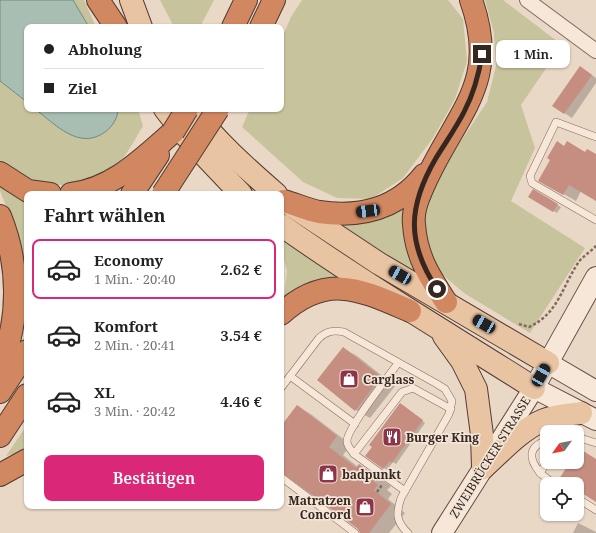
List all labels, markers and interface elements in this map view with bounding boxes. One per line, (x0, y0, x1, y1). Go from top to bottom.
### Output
text: Abholung (68, 39, 142, 59)
callout: 1 Min. (496, 40, 570, 68)
route end (473, 45, 491, 63)
text: 1 Min. (513, 45, 553, 63)
text: Ziel (68, 78, 97, 98)
text: Fahrt wählen (44, 203, 166, 227)
car (355, 204, 381, 218)
text: Economy (94, 250, 163, 270)
icon: car (46, 251, 82, 287)
text: 2.62 € (220, 259, 262, 279)
car (387, 264, 413, 286)
text: 1 Min. · 20:40 (94, 270, 175, 288)
route start (428, 280, 446, 298)
car (471, 313, 497, 335)
text: Komfort (94, 316, 158, 336)
icon: car (46, 317, 82, 353)
text: 3.54 € (220, 325, 262, 345)
text: 2 Min. · 20:41 (94, 336, 175, 354)
car (530, 362, 552, 388)
shop icon: Carglass (338, 368, 360, 390)
place label: Carglass (363, 371, 414, 388)
text: XL (94, 382, 115, 402)
icon: car (46, 383, 82, 419)
text: 4.46 € (220, 391, 262, 411)
street label: ZWEIBRÜCKER STRASSE (446, 393, 534, 521)
text: 3 Min. · 20:42 (94, 402, 175, 420)
north arrow (540, 425, 584, 469)
map controls (540, 425, 584, 521)
restaurant icon: Burger King (381, 426, 403, 448)
place label: Burger King (406, 429, 479, 446)
button: Bestätigen (44, 455, 264, 501)
shop icon: badpunkt (317, 463, 339, 485)
place label: badpunkt (342, 466, 401, 483)
button: locate (540, 477, 584, 521)
place label: Matratzen Concord (288, 492, 351, 523)
shop icon: Matratzen Concord (354, 496, 376, 518)

